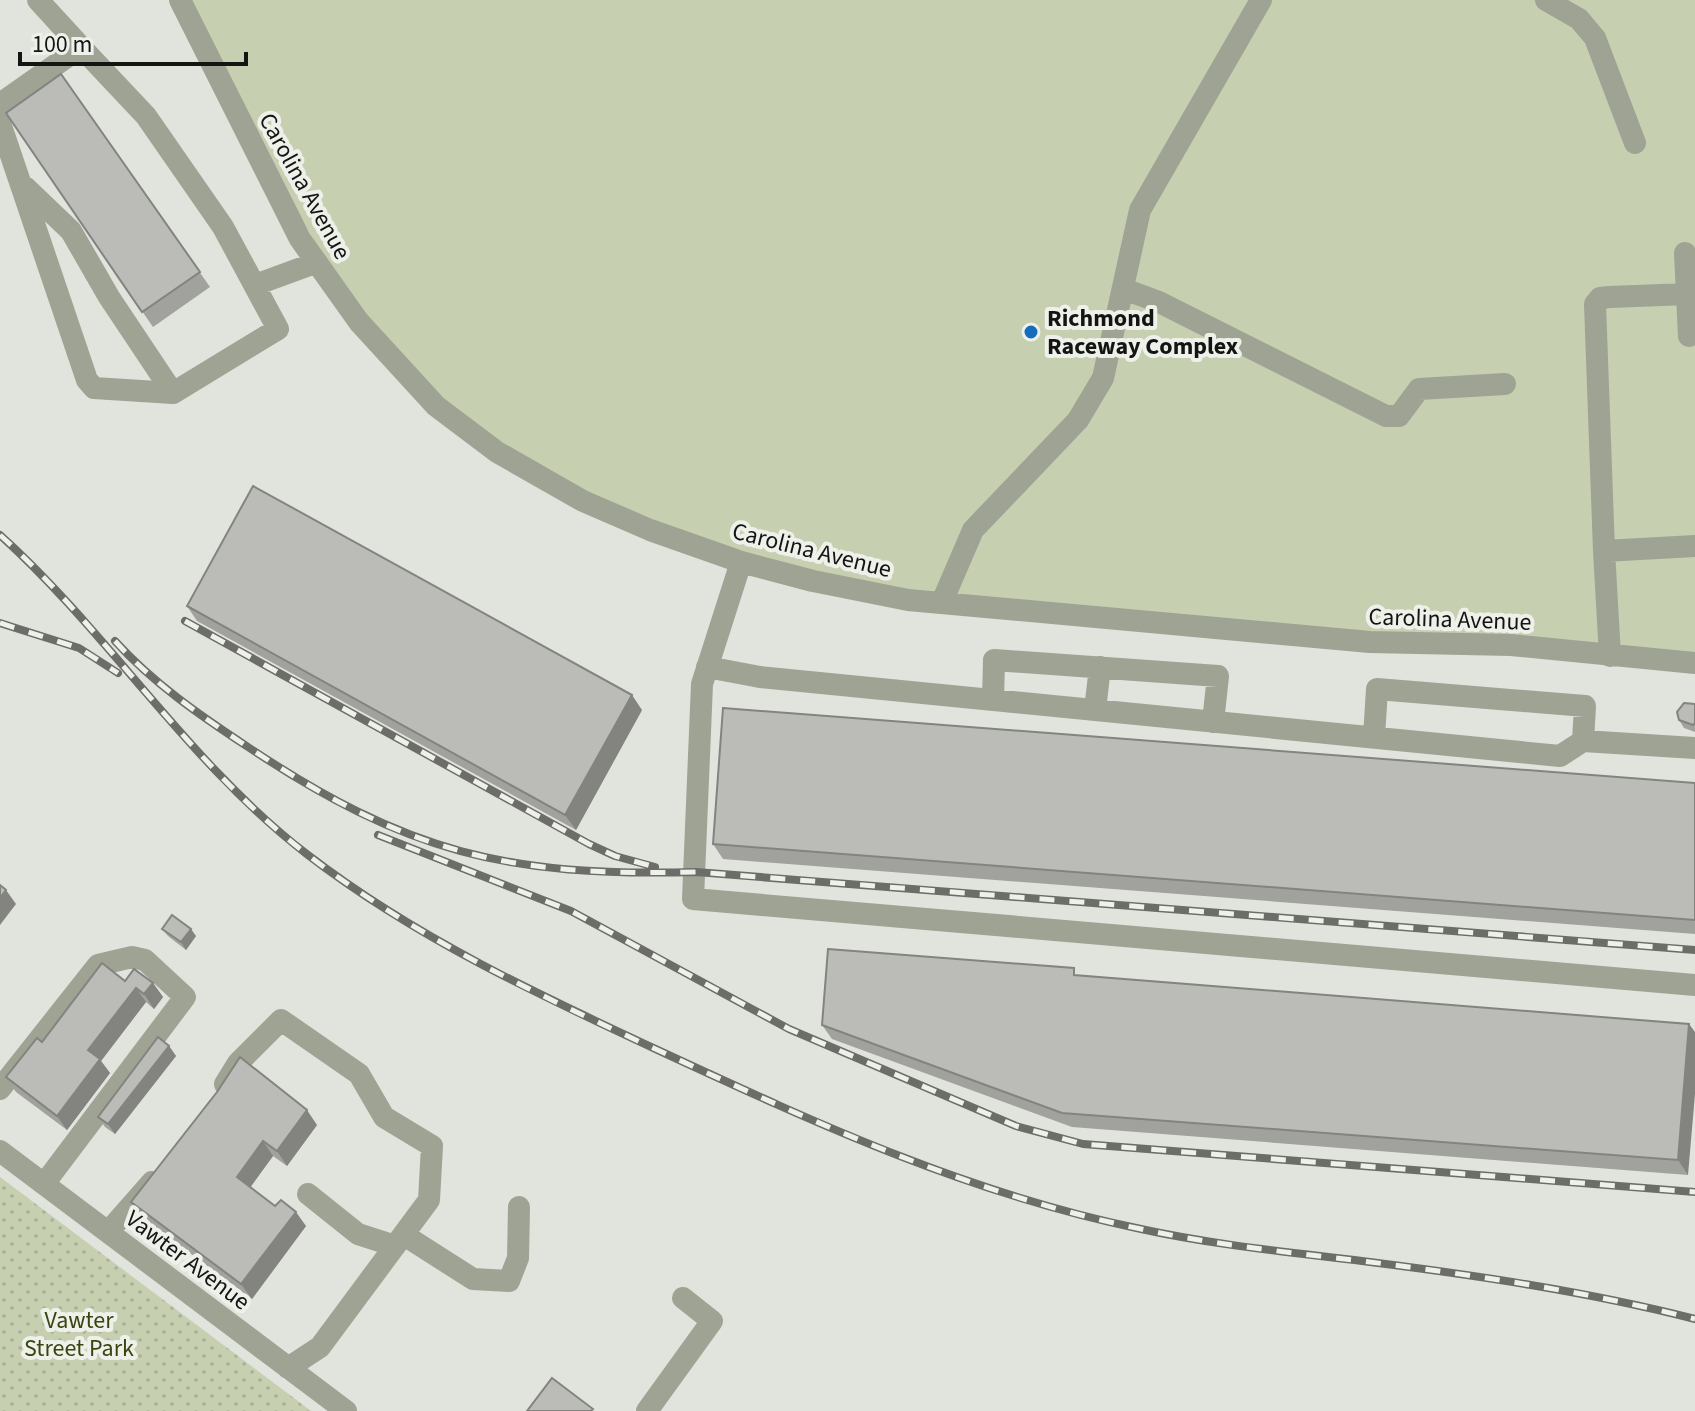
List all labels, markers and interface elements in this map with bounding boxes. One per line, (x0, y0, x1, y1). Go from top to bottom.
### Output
scale bar (20, 16, 246, 66)
text: 100 m (32, 27, 92, 62)
street label: Carolina Avenue (250, 107, 359, 266)
place label: Richmond Raceway Complex (1047, 301, 1238, 364)
marker: Richmond Raceway Complex (1022, 323, 1040, 341)
street label: Carolina Avenue (729, 514, 895, 587)
street label: Carolina Avenue (1368, 599, 1532, 640)
street label: Vawter Avenue (118, 1202, 257, 1319)
park label: Vawter Street Park (24, 1303, 134, 1366)

